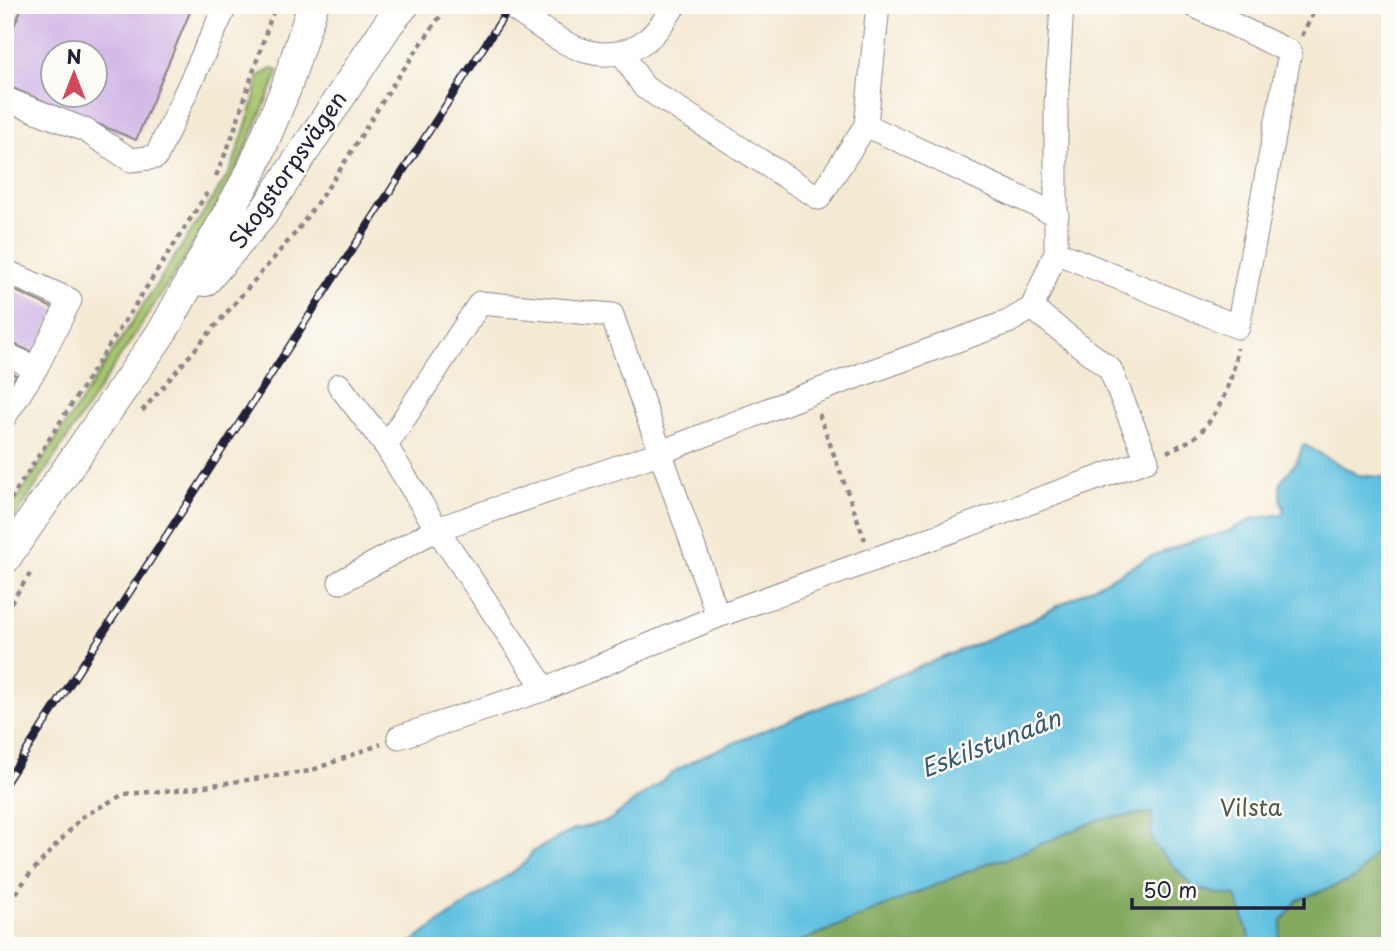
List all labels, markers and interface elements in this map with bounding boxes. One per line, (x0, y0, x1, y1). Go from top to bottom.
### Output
north arrow (38, 38, 108, 108)
text: N (66, 42, 82, 70)
street label: Skogstorpsvägen (219, 83, 354, 255)
water label: Eskilstunaån (915, 698, 1067, 785)
park label: Vilsta (1220, 789, 1283, 824)
scale bar (1132, 867, 1304, 911)
text: 50 m (1143, 873, 1197, 905)

